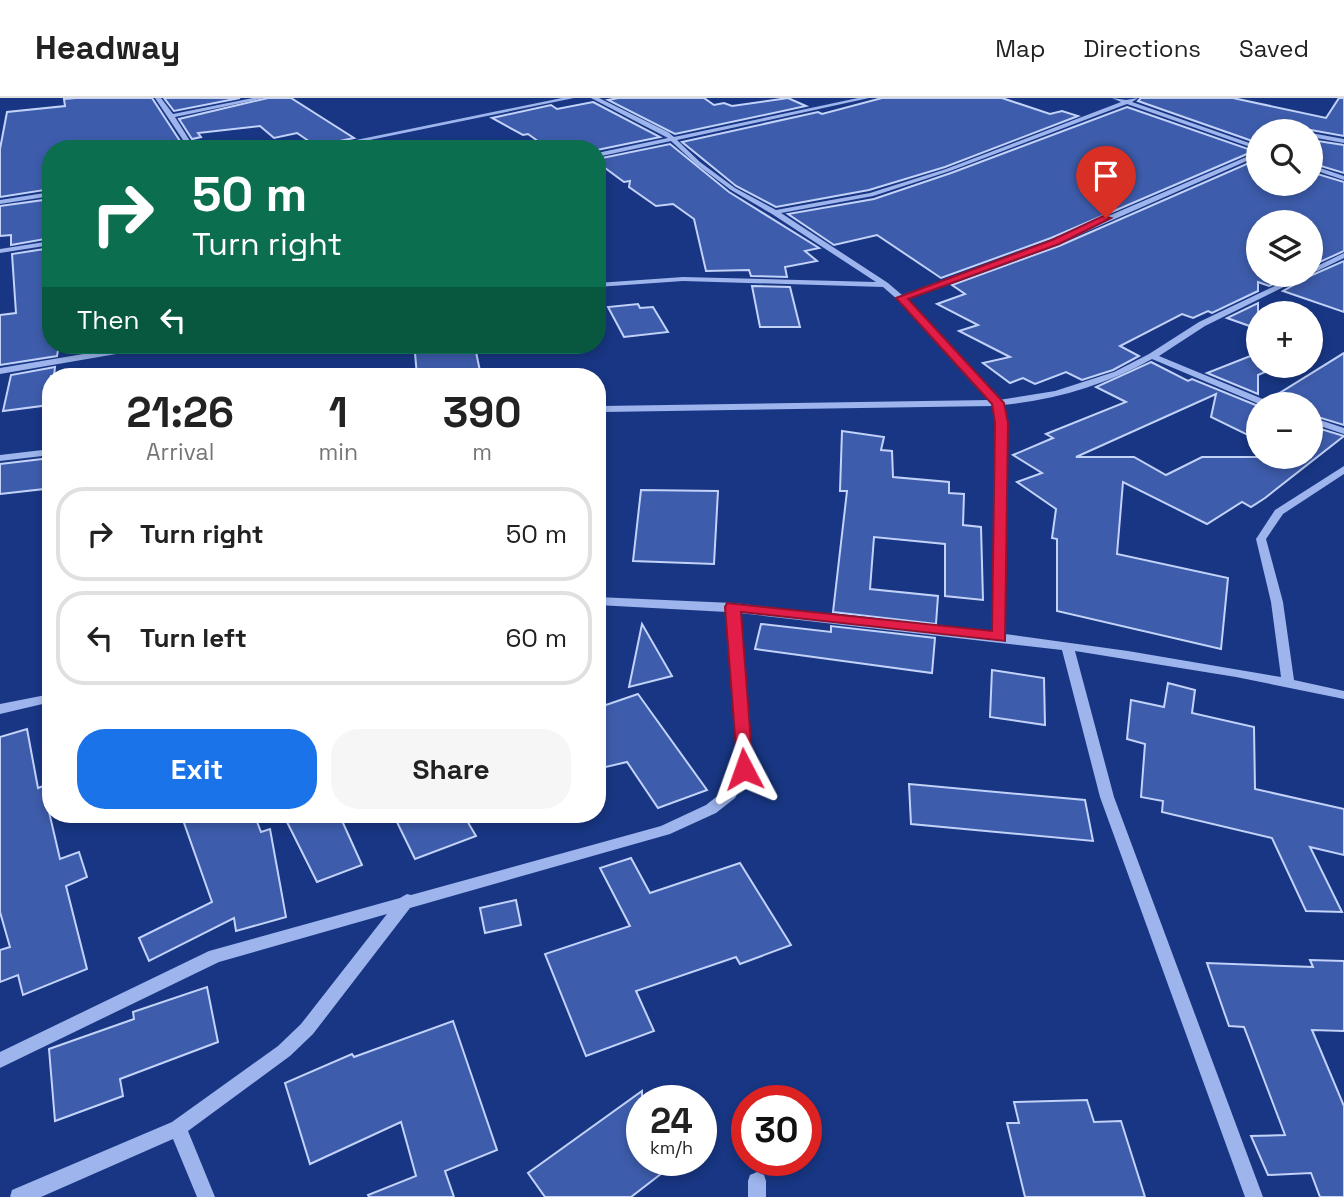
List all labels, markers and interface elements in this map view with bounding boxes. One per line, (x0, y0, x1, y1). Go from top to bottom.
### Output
text: Headway (35, 27, 180, 69)
text: Map (995, 33, 1045, 64)
text: Directions (1083, 33, 1201, 64)
text: Saved (1239, 33, 1309, 64)
map controls (1246, 119, 1323, 469)
button: search (1246, 119, 1323, 196)
pin (1076, 146, 1136, 218)
icon: arrive (1087, 157, 1125, 195)
text: 50 m (192, 163, 307, 225)
icon: right (77, 168, 168, 259)
button: layers (1246, 210, 1323, 287)
text: Turn right (192, 224, 342, 264)
icon: left (154, 301, 192, 339)
button: + (1246, 301, 1323, 378)
text: Then (77, 303, 140, 337)
text: 21:26 (127, 386, 234, 439)
text: 1 (329, 386, 348, 439)
text: 390 (443, 386, 521, 439)
button: − (1246, 392, 1323, 469)
text: Arrival (146, 437, 214, 467)
text: min (319, 437, 358, 467)
text: m (472, 437, 492, 467)
icon: right (81, 515, 119, 553)
text: Turn right (140, 517, 264, 551)
text: 50 m (506, 517, 567, 551)
icon: left (81, 619, 119, 657)
text: Turn left (140, 621, 247, 655)
text: 60 m (505, 621, 567, 655)
button: Exit (77, 729, 317, 809)
button: Share (331, 729, 571, 809)
position arrow (707, 732, 781, 806)
speed limit sign: 30 (731, 1085, 822, 1176)
text: 24 (650, 1099, 693, 1143)
text: km/h (650, 1136, 693, 1159)

